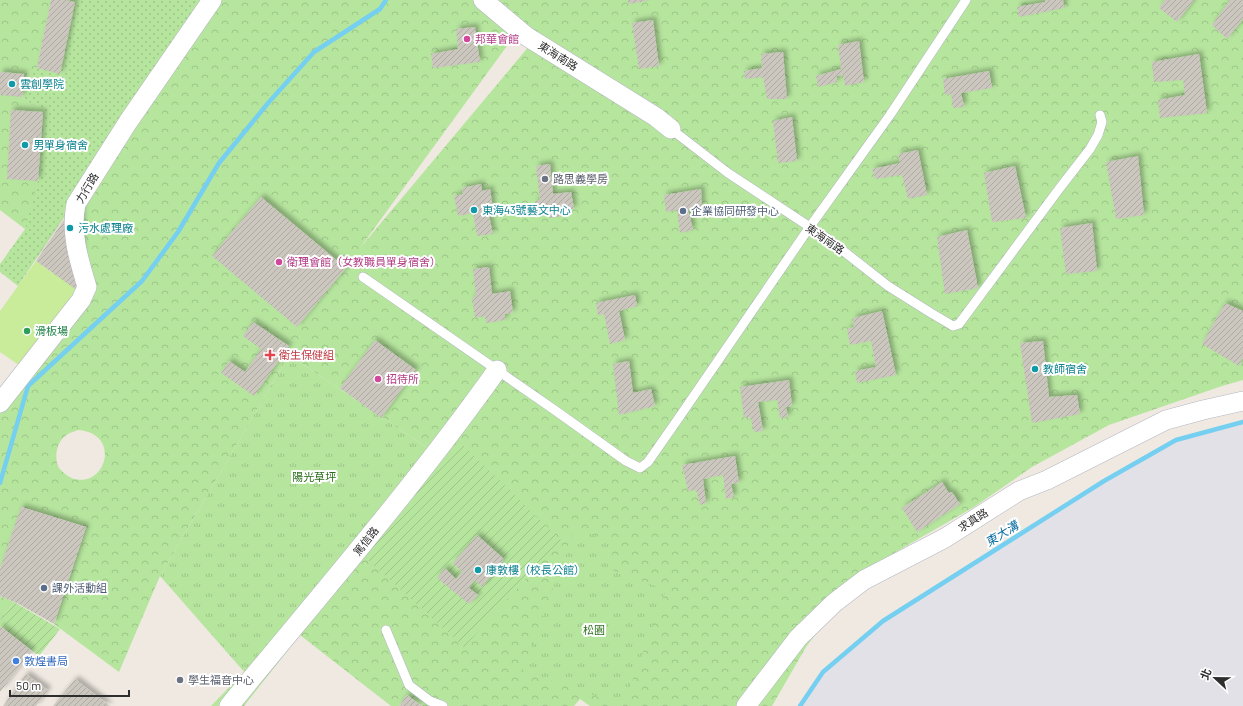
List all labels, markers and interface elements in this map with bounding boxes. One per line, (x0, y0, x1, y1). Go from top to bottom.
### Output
place label: 邦華會館 (475, 32, 519, 45)
marker: 邦華會館 (462, 34, 472, 44)
street label: 東海南路 (536, 38, 580, 73)
place label: 雲創學院 (20, 77, 64, 90)
marker: 雲創學院 (7, 79, 17, 89)
place label: 男單身宿舍 (33, 138, 88, 151)
marker: 男單身宿舍 (20, 140, 30, 150)
street label: 力行路 (73, 170, 101, 205)
place label: 路思義學房 (553, 172, 608, 185)
marker: 路思義學房 (540, 174, 550, 184)
place label: 東海43號藝文中心 (482, 203, 571, 216)
place label: 企業協同研發中心 (691, 204, 779, 217)
marker: 東海43號藝文中心 (469, 205, 479, 215)
marker: 企業協同研發中心 (678, 206, 688, 216)
place label: 污水處理廠 (78, 221, 133, 234)
street label: 東海南路 (804, 221, 847, 257)
marker: 污水處理廠 (65, 223, 75, 233)
place label: 衛理會館（女教職員單身宿舍） (286, 255, 441, 268)
marker: 衛理會館（女教職員單身宿舍） (274, 257, 284, 267)
place label: 滑板場 (35, 324, 68, 337)
marker: 滑板場 (22, 326, 32, 336)
place label: 衛生保健組 (278, 348, 334, 361)
marker: 衛生保健組 (264, 349, 276, 361)
place label: 教師宿舍 (1043, 362, 1087, 375)
marker: 教師宿舍 (1030, 364, 1040, 374)
place label: 招待所 (386, 372, 419, 385)
marker: 招待所 (373, 374, 383, 384)
park label: 陽光草坪 (292, 470, 336, 483)
street label: 求真路 (955, 505, 990, 534)
water label: 東大溝 (982, 517, 1022, 549)
street label: 篤信路 (350, 524, 381, 558)
place label: 康敦樓（校長公館） (486, 563, 585, 576)
marker: 康敦樓（校長公館） (473, 565, 483, 575)
place label: 課外活動組 (52, 581, 107, 594)
marker: 課外活動組 (39, 583, 49, 593)
park label: 松園 (583, 623, 605, 636)
place label: 敦煌書局 (24, 654, 68, 667)
marker: 敦煌書局 (11, 656, 21, 666)
north arrow (1195, 658, 1235, 698)
text: 北 (1197, 667, 1213, 682)
scale bar (10, 672, 129, 698)
place label: 學生福音中心 (188, 673, 254, 686)
marker: 學生福音中心 (175, 675, 185, 685)
text: 50 m (16, 678, 41, 692)

